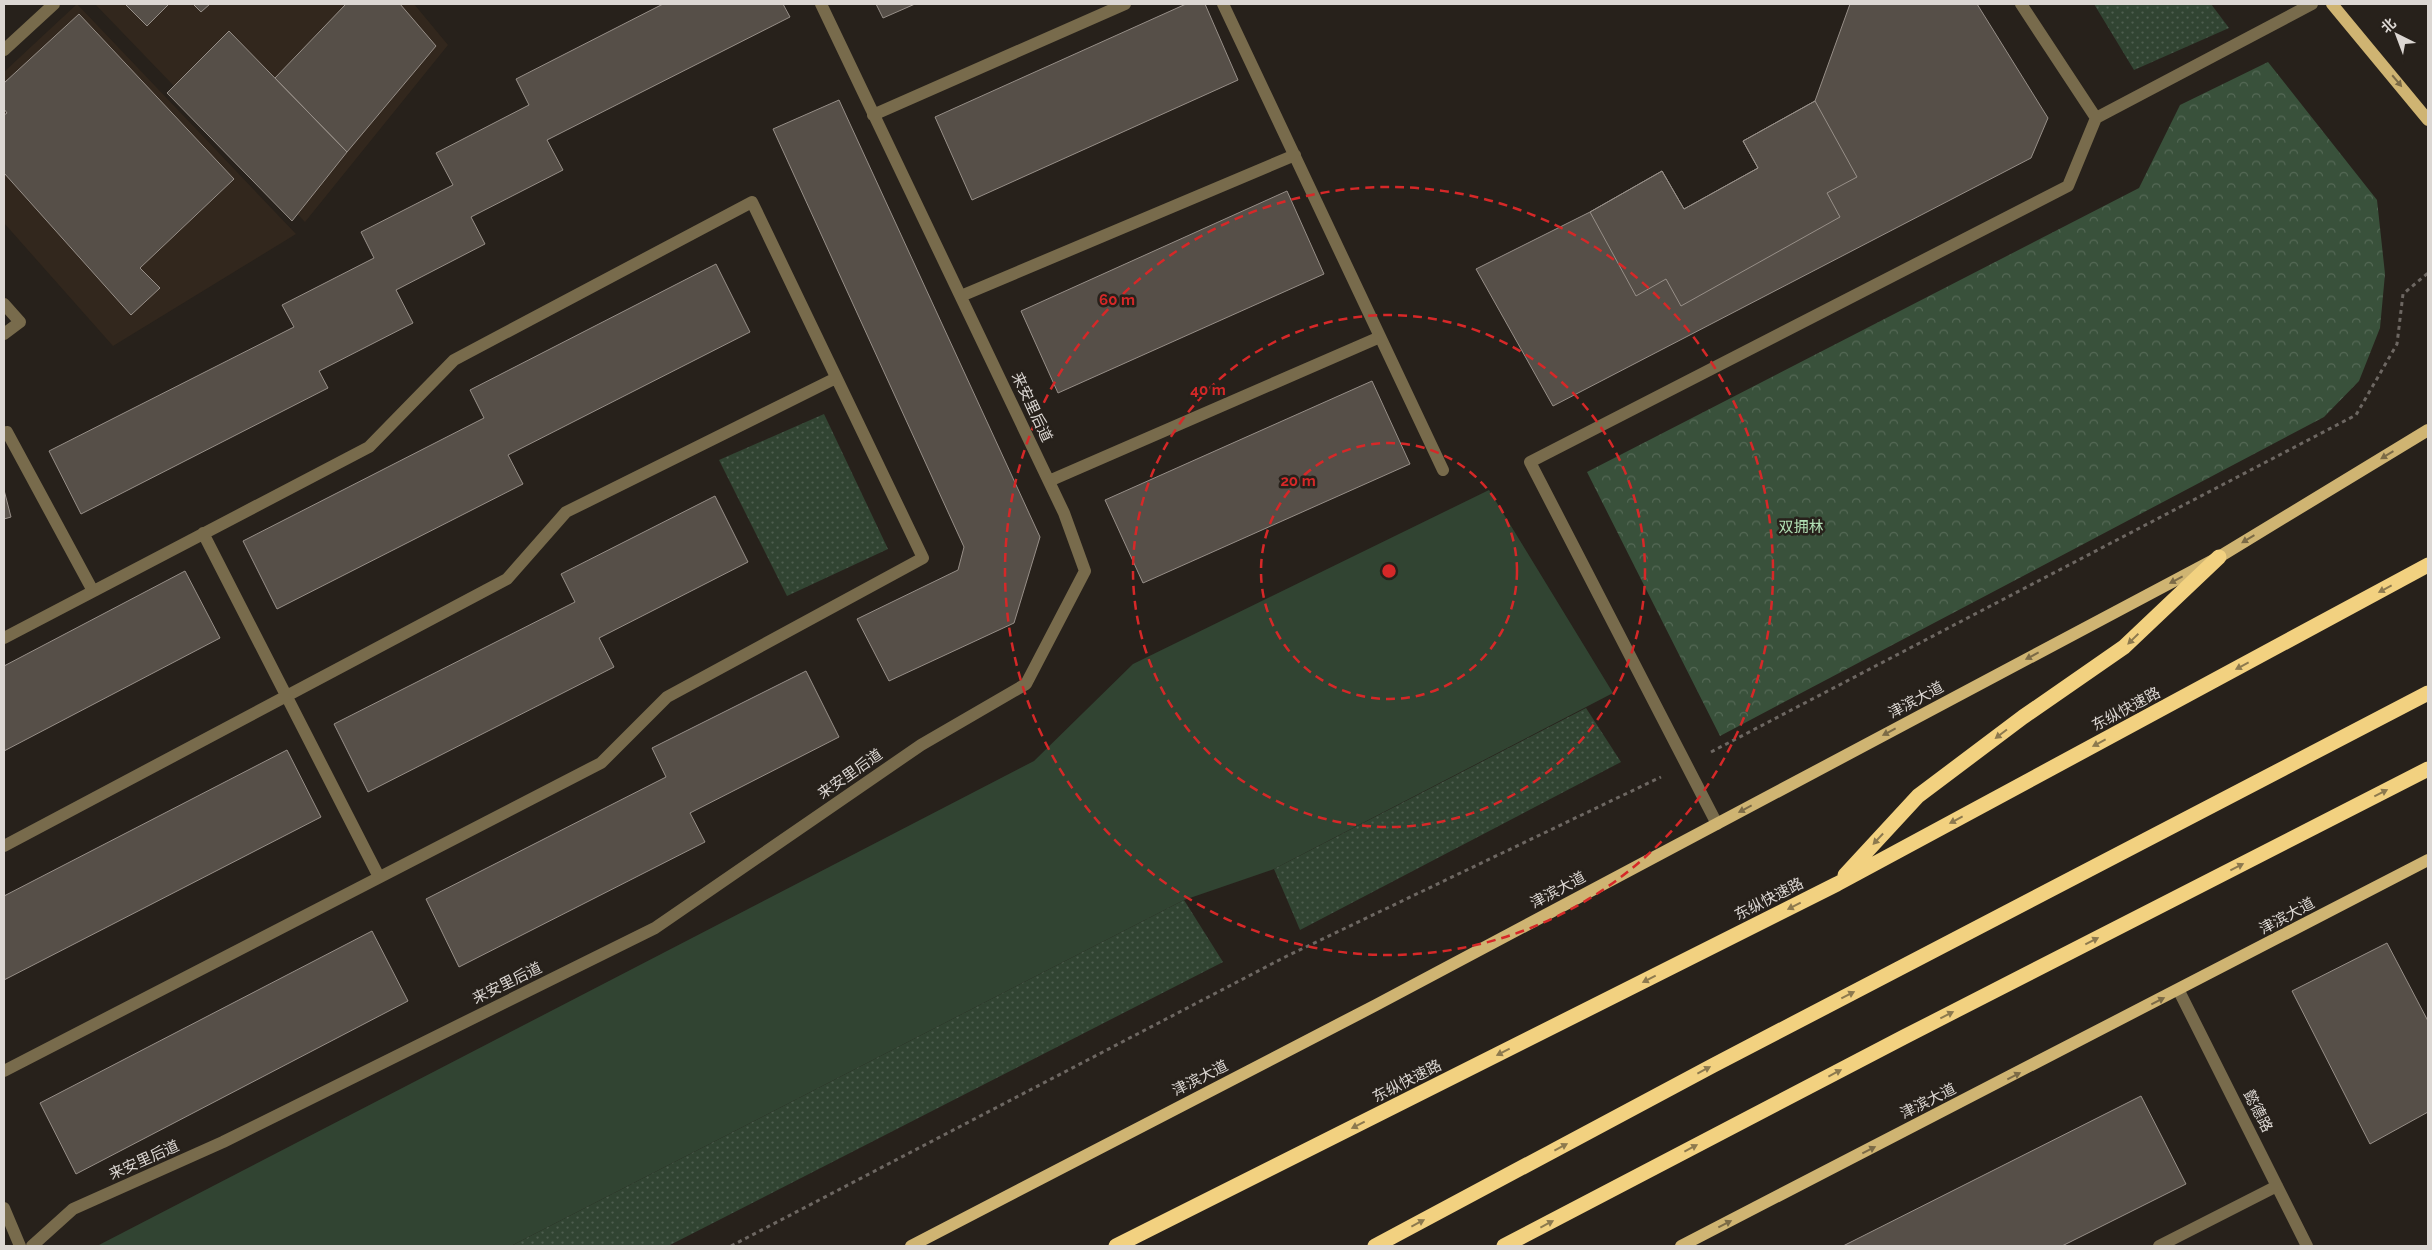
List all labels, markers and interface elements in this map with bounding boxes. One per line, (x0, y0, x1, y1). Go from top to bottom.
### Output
north arrow (2372, 10, 2422, 60)
text: 北 (2378, 15, 2399, 36)
one-way arrow (2392, 74, 2403, 87)
text: 60 m (1099, 291, 1135, 309)
street label: 来安里后道 (1008, 369, 1056, 445)
text: 40 m (1190, 381, 1226, 399)
one-way arrow (2380, 450, 2393, 459)
text: 20 m (1280, 472, 1316, 490)
park label: 双拥林 (1778, 518, 1824, 536)
one-way arrow (2241, 535, 2254, 544)
centre of rings (1380, 562, 1398, 580)
one-way arrow (2168, 576, 2183, 584)
one-way arrow (2379, 584, 2392, 593)
one-way arrow (2127, 633, 2139, 645)
one-way arrow (2025, 652, 2039, 660)
one-way arrow (2235, 662, 2250, 670)
street label: 津滨大道 (1885, 678, 1947, 722)
street label: 东纵快速路 (2089, 683, 2163, 735)
one-way arrow (1882, 728, 1895, 737)
one-way arrow (1995, 728, 2008, 739)
one-way arrow (2092, 739, 2107, 747)
street label: 来安里后道 (814, 745, 886, 803)
one-way arrow (2374, 789, 2389, 797)
one-way arrow (1738, 805, 1753, 813)
one-way arrow (1949, 816, 1964, 824)
one-way arrow (1872, 833, 1884, 845)
one-way arrow (2230, 863, 2244, 871)
street label: 津滨大道 (1527, 868, 1589, 912)
street label: 东纵快速路 (1731, 874, 1807, 924)
street label: 津滨大道 (2256, 894, 2318, 938)
one-way arrow (1787, 902, 1801, 910)
one-way arrow (2085, 937, 2099, 945)
street label: 来安里后道 (469, 958, 545, 1008)
one-way arrow (1641, 975, 1656, 983)
one-way arrow (1841, 991, 1855, 999)
one-way arrow (2151, 997, 2165, 1005)
one-way arrow (1940, 1011, 1955, 1019)
one-way arrow (1496, 1048, 1511, 1056)
street label: 津滨大道 (1169, 1056, 1231, 1100)
street label: 东纵快速路 (1369, 1056, 1445, 1106)
one-way arrow (1697, 1066, 1711, 1074)
one-way arrow (1828, 1069, 1843, 1077)
one-way arrow (2006, 1071, 2021, 1080)
street label: 津滨大道 (1897, 1079, 1959, 1123)
street label: 懿德路 (2240, 1087, 2276, 1135)
one-way arrow (1351, 1121, 1365, 1129)
street label: 来安里后道 (106, 1137, 182, 1183)
one-way arrow (1554, 1142, 1568, 1151)
one-way arrow (1684, 1144, 1699, 1152)
one-way arrow (1862, 1146, 1876, 1154)
one-way arrow (1410, 1219, 1425, 1227)
one-way arrow (1540, 1220, 1555, 1228)
one-way arrow (1717, 1220, 1732, 1228)

